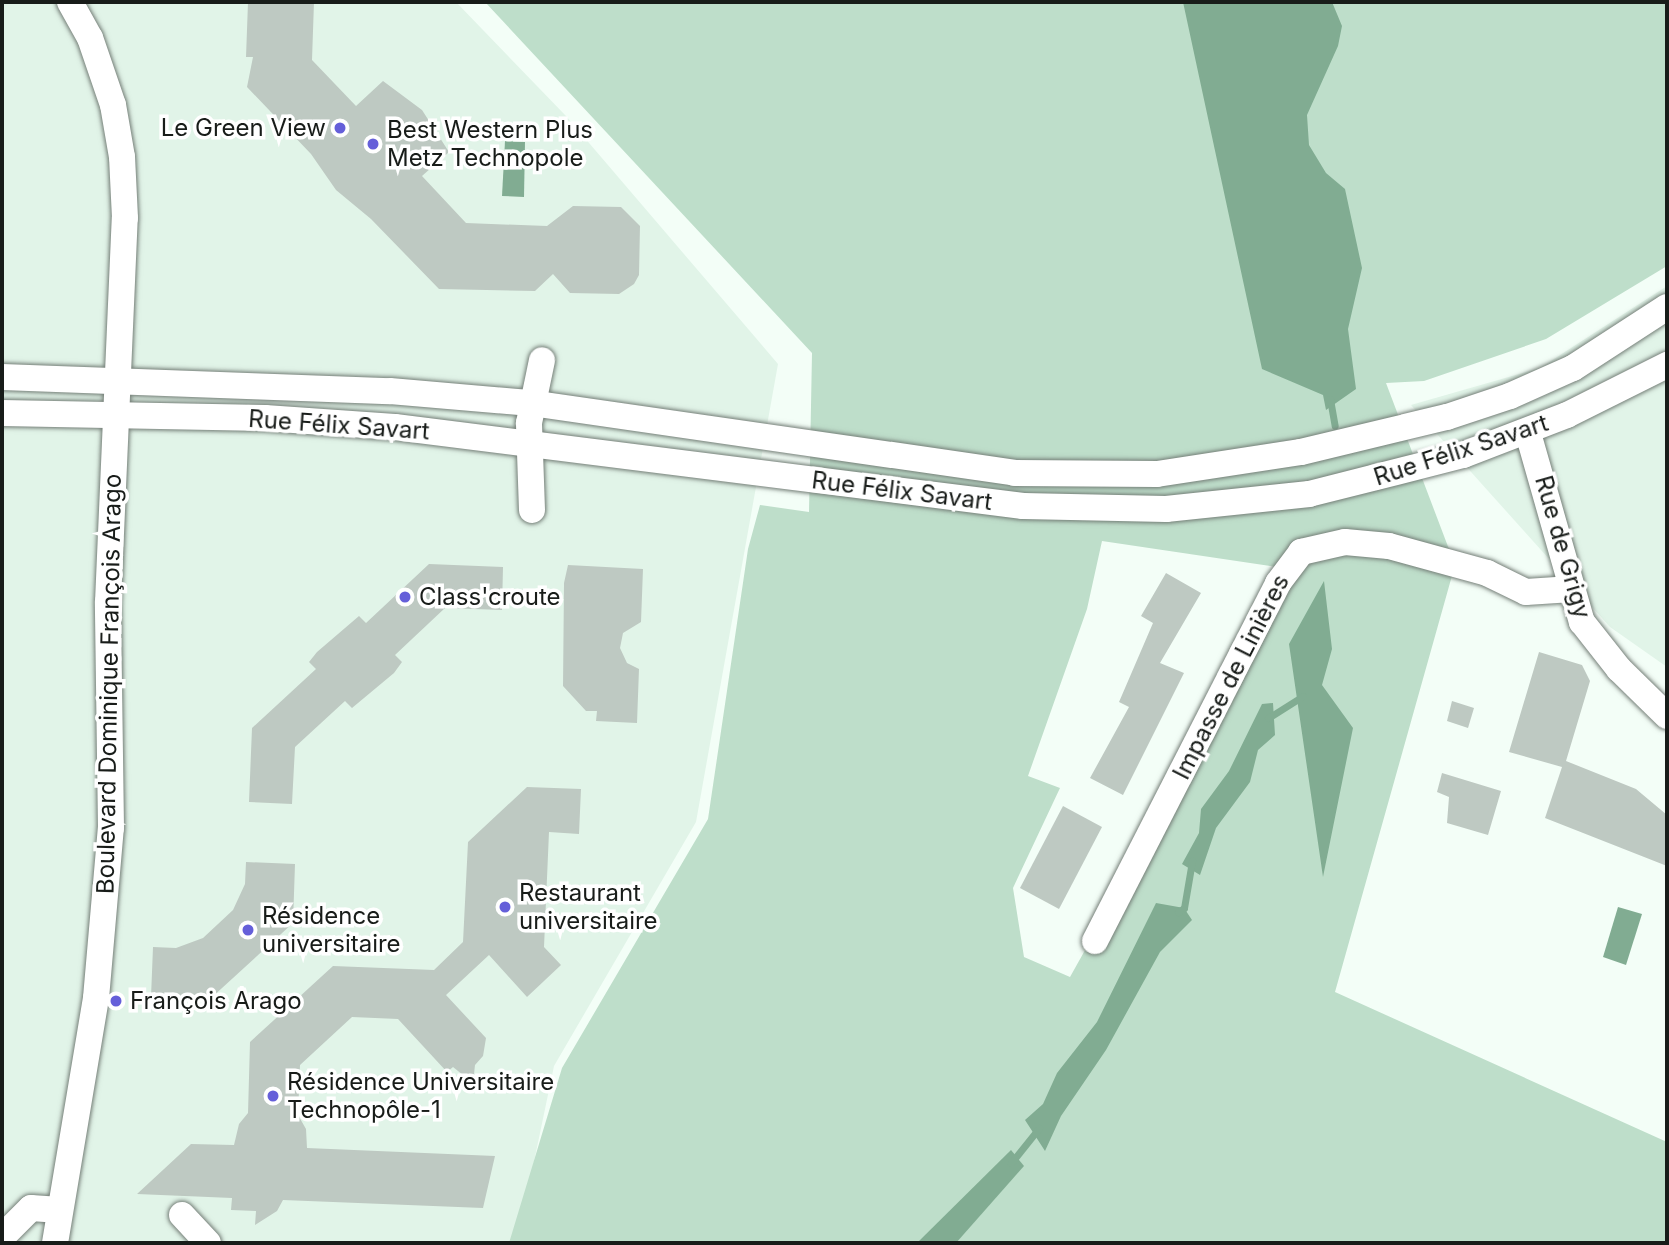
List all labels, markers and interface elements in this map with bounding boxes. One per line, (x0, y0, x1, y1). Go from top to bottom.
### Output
place label: Le Green View (161, 114, 326, 142)
place label: Best Western Plus Metz Technopole (387, 116, 593, 172)
marker: Le Green View (332, 120, 348, 136)
marker: Best Western Plus Metz Technopole (365, 136, 381, 152)
street label: Rue Félix Savart (247, 404, 431, 446)
street label: Rue Félix Savart (1370, 408, 1552, 492)
street label: Rue Félix Savart (810, 466, 994, 516)
street label: Rue de Grigy (1529, 472, 1597, 622)
street label: Boulevard Dominique François Arago (91, 474, 127, 894)
street label: Impasse de Linières (1167, 570, 1295, 784)
place label: Class'croute (419, 583, 561, 611)
marker: Class'croute (397, 589, 413, 605)
place label: Restaurant universitaire (519, 879, 658, 935)
marker: Restaurant universitaire (497, 899, 513, 915)
place label: Résidence universitaire (262, 902, 401, 958)
marker: Résidence universitaire (240, 922, 256, 938)
place label: François Arago (130, 987, 302, 1015)
marker: François Arago (108, 993, 124, 1009)
place label: Résidence Universitaire Technopôle-1 (287, 1068, 554, 1124)
marker: Résidence Universitaire Technopôle-1 (265, 1088, 281, 1104)

